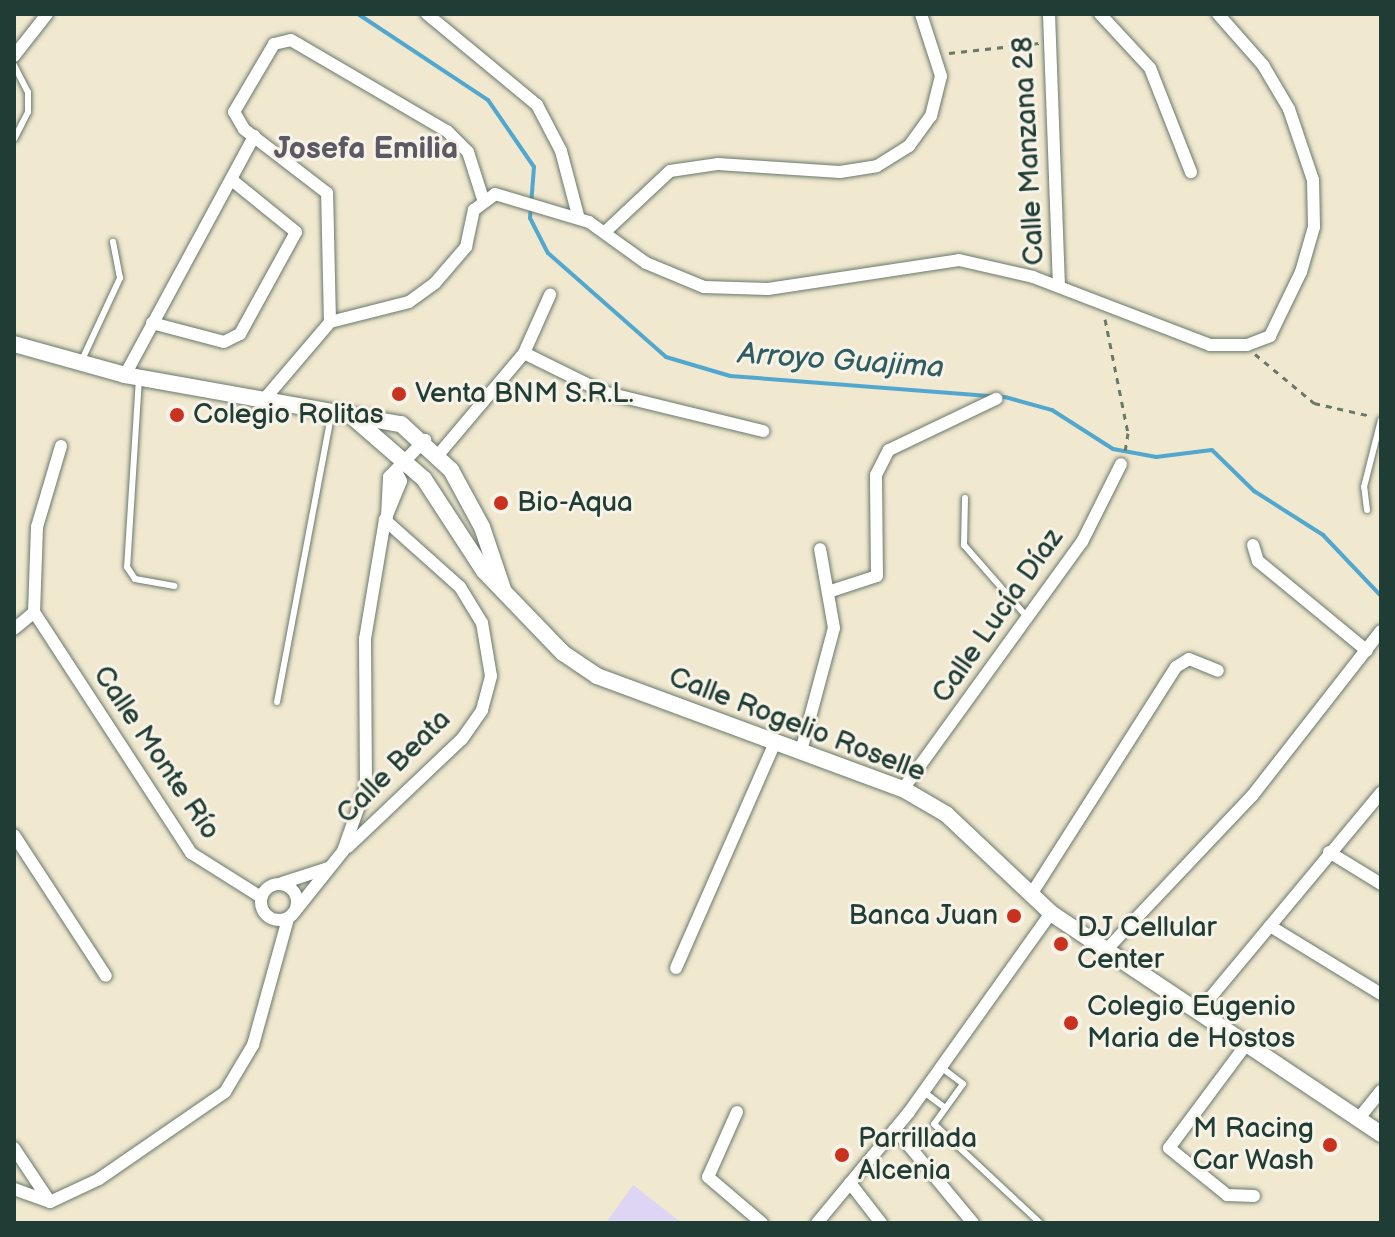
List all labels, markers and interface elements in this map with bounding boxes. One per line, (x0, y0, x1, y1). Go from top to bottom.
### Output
street label: Calle Manzana 28 (1006, 36, 1052, 266)
district label: Josefa Emilia (274, 131, 458, 167)
water label: Arroyo Guajima (737, 336, 945, 386)
place label: Venta BNM S.R.L. (415, 377, 634, 411)
marker: Venta BNM S.R.L. (390, 385, 408, 403)
place label: Colegio Rolitas (193, 398, 384, 432)
marker: Colegio Rolitas (168, 406, 186, 424)
place label: Bio-Aqua (517, 486, 633, 520)
marker: Bio-Aqua (492, 494, 510, 512)
street label: Calle Lucía Díaz (925, 522, 1071, 710)
street label: Calle Monte Río (85, 660, 227, 846)
street label: Calle Rogelio Roselle (664, 661, 930, 789)
street label: Calle Beata (330, 703, 458, 831)
place label: Banca Juan (847, 899, 998, 933)
marker: Banca Juan (1005, 907, 1023, 925)
place label: DJ Cellular Center (1077, 911, 1217, 977)
marker: DJ Cellular Center (1052, 935, 1070, 953)
place label: Colegio Eugenio Maria de Hostos (1087, 990, 1296, 1056)
marker: Colegio Eugenio Maria de Hostos (1062, 1014, 1080, 1032)
place label: M Racing Car Wash (1191, 1112, 1314, 1178)
place label: Parrillada Alcenia (858, 1122, 977, 1188)
marker: M Racing Car Wash (1321, 1136, 1339, 1154)
marker: Parrillada Alcenia (833, 1146, 851, 1164)

